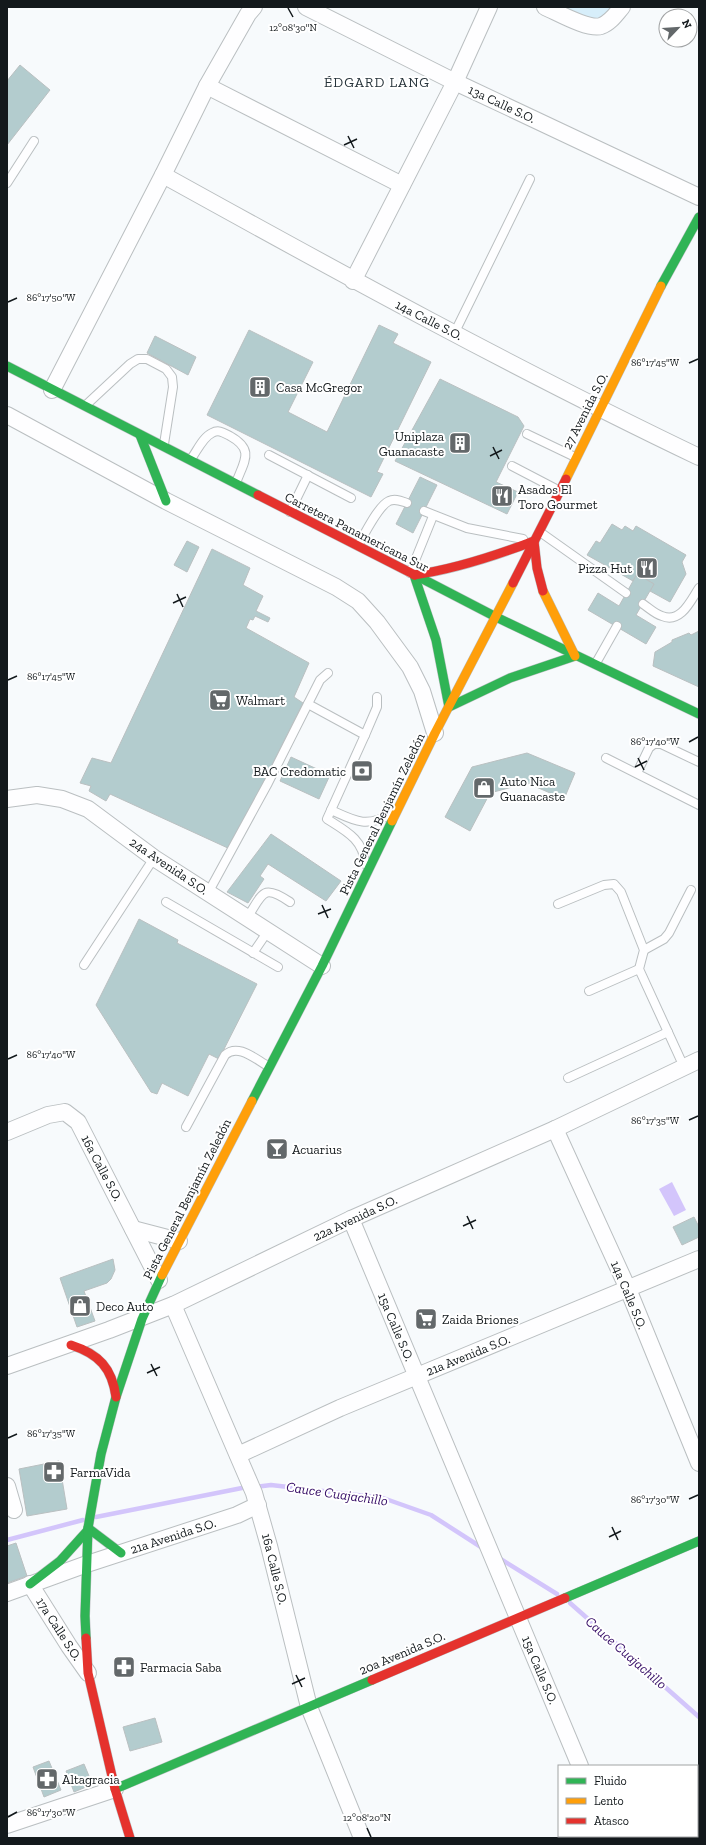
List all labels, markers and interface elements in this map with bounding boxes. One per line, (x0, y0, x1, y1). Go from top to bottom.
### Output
north arrow (658, 8, 698, 48)
text: N (679, 17, 695, 31)
text: 12°08'30"N (269, 22, 317, 34)
district label: ÉDGARD LANG (324, 74, 430, 91)
street label: 13a Calle S.O. (466, 82, 538, 126)
text: 86°17'50"W (27, 292, 76, 304)
street label: 14a Calle S.O. (393, 297, 465, 343)
text: 86°17'45"W (631, 357, 680, 369)
street label: 27 Avenida S.O. (559, 370, 611, 452)
building icon: Casa McGregor (247, 374, 273, 400)
place label: Casa McGregor (276, 380, 363, 395)
place label: Uniplaza Guanacaste (379, 429, 445, 459)
building icon: Uniplaza Guanacaste (447, 430, 473, 456)
place label: Asados El Toro Gourmet (518, 482, 598, 512)
restaurant icon: Asados El Toro Gourmet (489, 483, 515, 509)
street label: Carretera Panamericana Sur (282, 489, 432, 575)
restaurant icon: Pizza Hut (634, 555, 660, 581)
place label: Pizza Hut (578, 561, 632, 576)
text: 86°17'45"W (27, 671, 76, 683)
supermarket icon: Walmart (207, 687, 233, 713)
place label: Walmart (236, 693, 285, 708)
street label: Pista General Benjamín Zeledón (336, 730, 429, 898)
text: 86°17'40"W (631, 736, 680, 748)
bank icon: BAC Credomatic (349, 758, 375, 784)
place label: BAC Credomatic (253, 764, 346, 779)
place label: Auto Nica Guanacaste (500, 774, 565, 804)
shop icon: Auto Nica Guanacaste (471, 775, 497, 801)
street label: 24a Avenida S.O. (127, 834, 211, 898)
text: 86°17'40"W (27, 1049, 76, 1061)
text: 86°17'35"W (631, 1115, 680, 1127)
street label: Pista General Benjamín Zeledón (140, 1116, 235, 1282)
street label: 16a Calle S.O. (78, 1132, 126, 1204)
bar icon: Acuarius (264, 1136, 290, 1162)
place label: Acuarius (292, 1142, 342, 1157)
street label: 22a Avenida S.O. (311, 1192, 399, 1244)
street label: 14a Calle S.O. (608, 1258, 650, 1332)
street label: 15a Calle S.O. (375, 1291, 417, 1363)
shop icon: Deco Auto (67, 1293, 93, 1319)
place label: Deco Auto (96, 1299, 154, 1314)
supermarket icon: Zaida Briones (413, 1306, 439, 1332)
place label: Zaida Briones (442, 1312, 519, 1327)
street label: 21a Avenida S.O. (424, 1331, 512, 1379)
text: 86°17'35"W (27, 1428, 76, 1440)
pharmacy icon: FarmaVida (41, 1459, 67, 1485)
place label: FarmaVida (70, 1465, 131, 1480)
water label: Cauce Cuajachillo (285, 1478, 389, 1510)
text: 86°17'30"W (631, 1494, 680, 1506)
street label: 21a Avenida S.O. (128, 1515, 218, 1557)
street label: 16a Calle S.O. (259, 1532, 291, 1606)
street label: 17a Calle S.O. (33, 1595, 85, 1663)
water label: Cauce Cuajachillo (582, 1613, 670, 1693)
street label: 20a Avenida S.O. (357, 1628, 447, 1678)
street label: 15a Calle S.O. (519, 1634, 561, 1706)
pharmacy icon: Farmacia Saba (111, 1654, 137, 1680)
place label: Farmacia Saba (140, 1660, 222, 1675)
legend (558, 1765, 698, 1837)
pharmacy icon: Altagracia (34, 1766, 60, 1792)
place label: Altagracia (62, 1772, 120, 1787)
text: Fluido (594, 1774, 627, 1788)
text: Lento (594, 1794, 624, 1808)
text: 86°17'30"W (27, 1807, 76, 1819)
text: 12°08'20"N (343, 1812, 392, 1824)
text: Atasco (594, 1814, 629, 1828)

